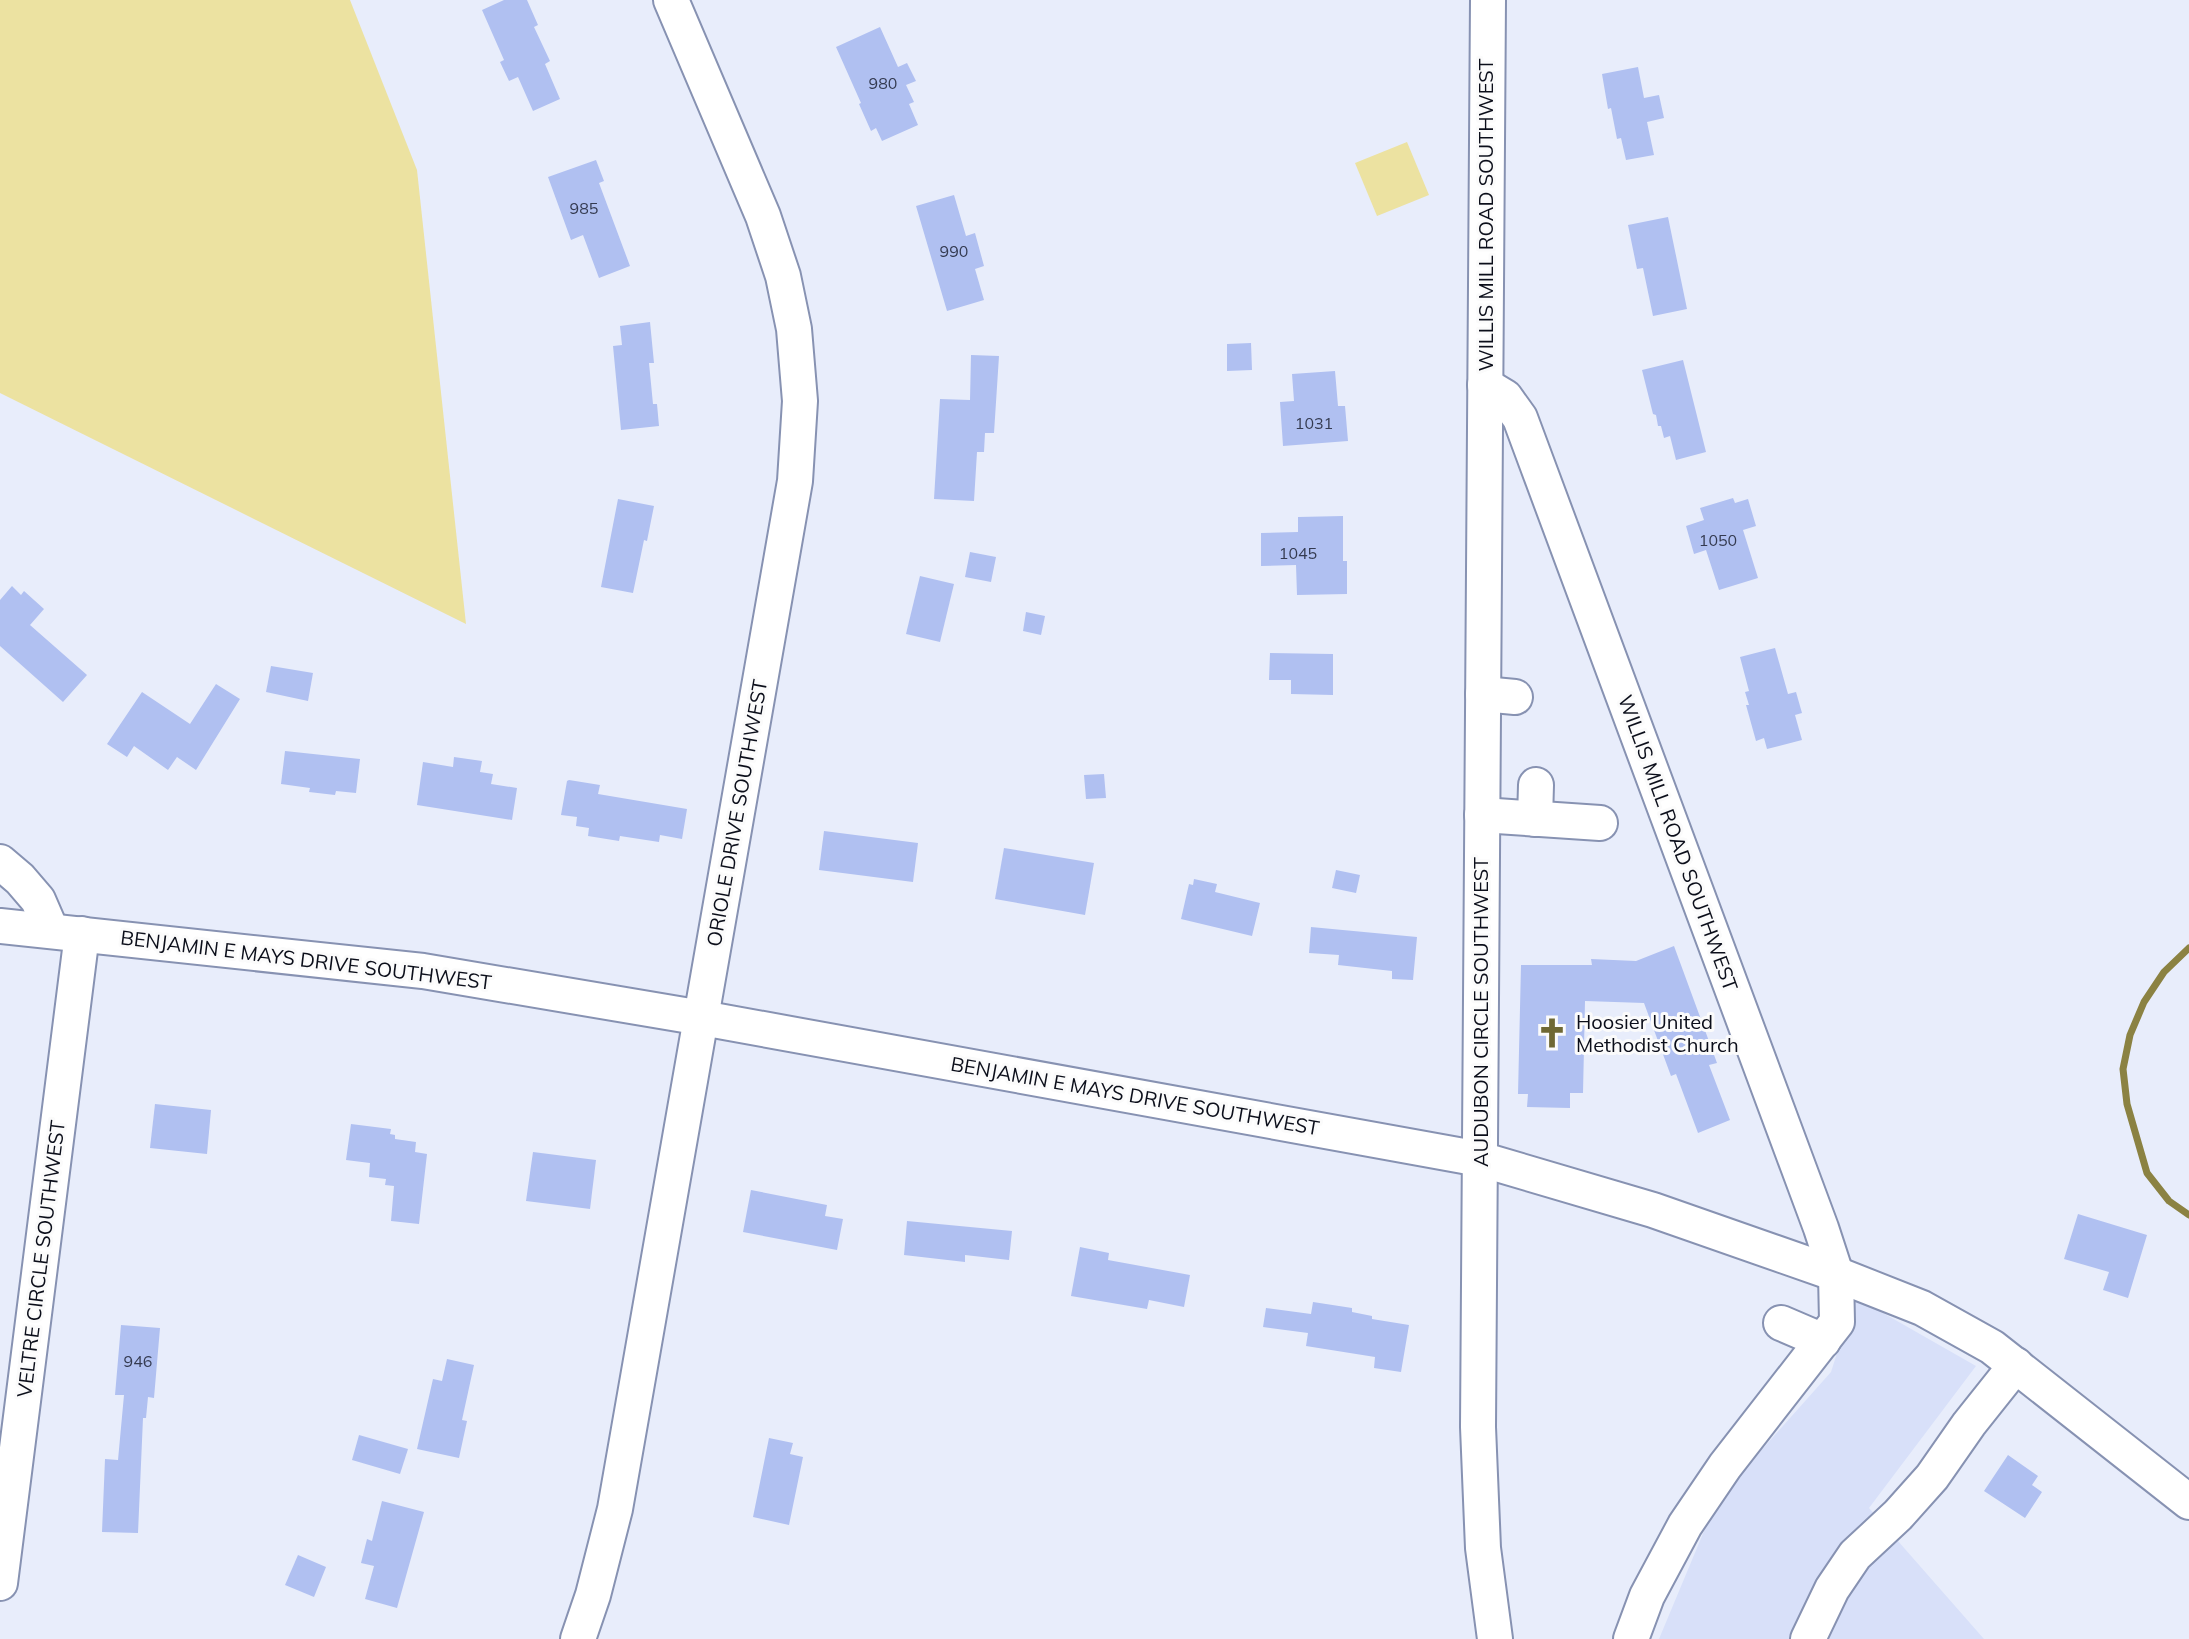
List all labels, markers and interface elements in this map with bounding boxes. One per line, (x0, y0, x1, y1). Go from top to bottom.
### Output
street label: WILLIS MILL ROAD SOUTHWEST (1473, 58, 1498, 372)
house number: 980 (869, 73, 897, 93)
house number: 985 (570, 198, 598, 218)
house number: 990 (940, 241, 968, 261)
house number: 1031 (1295, 413, 1333, 433)
house number: 1050 (1699, 530, 1737, 550)
house number: 1045 (1279, 543, 1317, 563)
street label: ORIOLE DRIVE SOUTHWEST (701, 677, 772, 948)
street label: WILLIS MILL ROAD SOUTHWEST (1613, 691, 1744, 994)
street label: AUDUBON CIRCLE SOUTHWEST (1468, 857, 1493, 1167)
street label: BENJAMIN E MAYS DRIVE SOUTHWEST (119, 924, 493, 995)
place label: Hoosier United Methodist Church (1576, 1009, 1739, 1057)
church icon: Hoosier United Methodist Church (1535, 1016, 1569, 1050)
street label: BENJAMIN E MAYS DRIVE SOUTHWEST (949, 1051, 1321, 1140)
street label: VELTRE CIRCLE SOUTHWEST (11, 1119, 70, 1399)
house number: 946 (124, 1351, 152, 1371)

